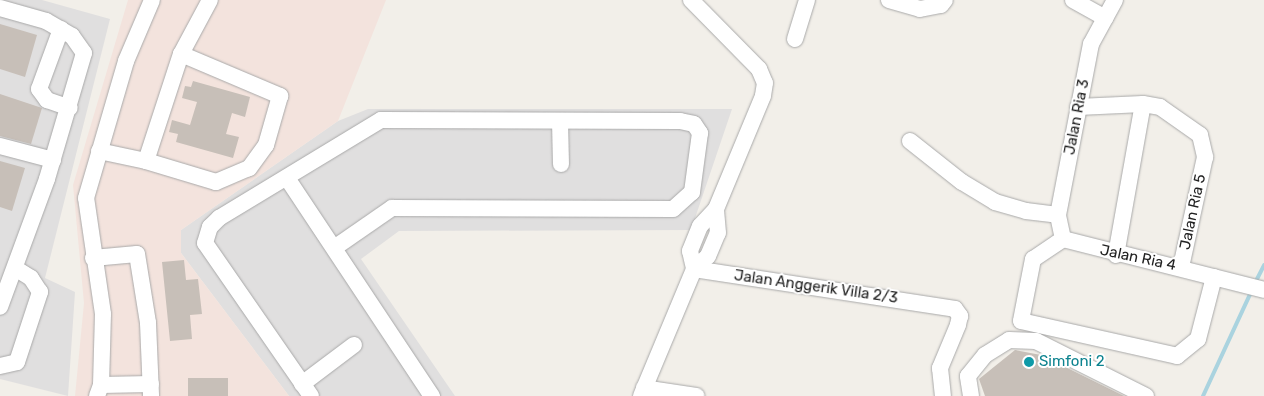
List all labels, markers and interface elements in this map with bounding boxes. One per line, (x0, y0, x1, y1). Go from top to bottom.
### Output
street label: Jalan Ria 3 (1061, 78, 1093, 156)
street label: Jalan Ria 5 (1176, 173, 1210, 251)
street label: Jalan Ria 4 (1098, 241, 1178, 275)
street label: Jalan Anggerik Villa 2/3 (732, 267, 900, 307)
place label: Simfoni 2 (1039, 353, 1105, 371)
marker: Simfoni 2 (1023, 356, 1035, 368)

